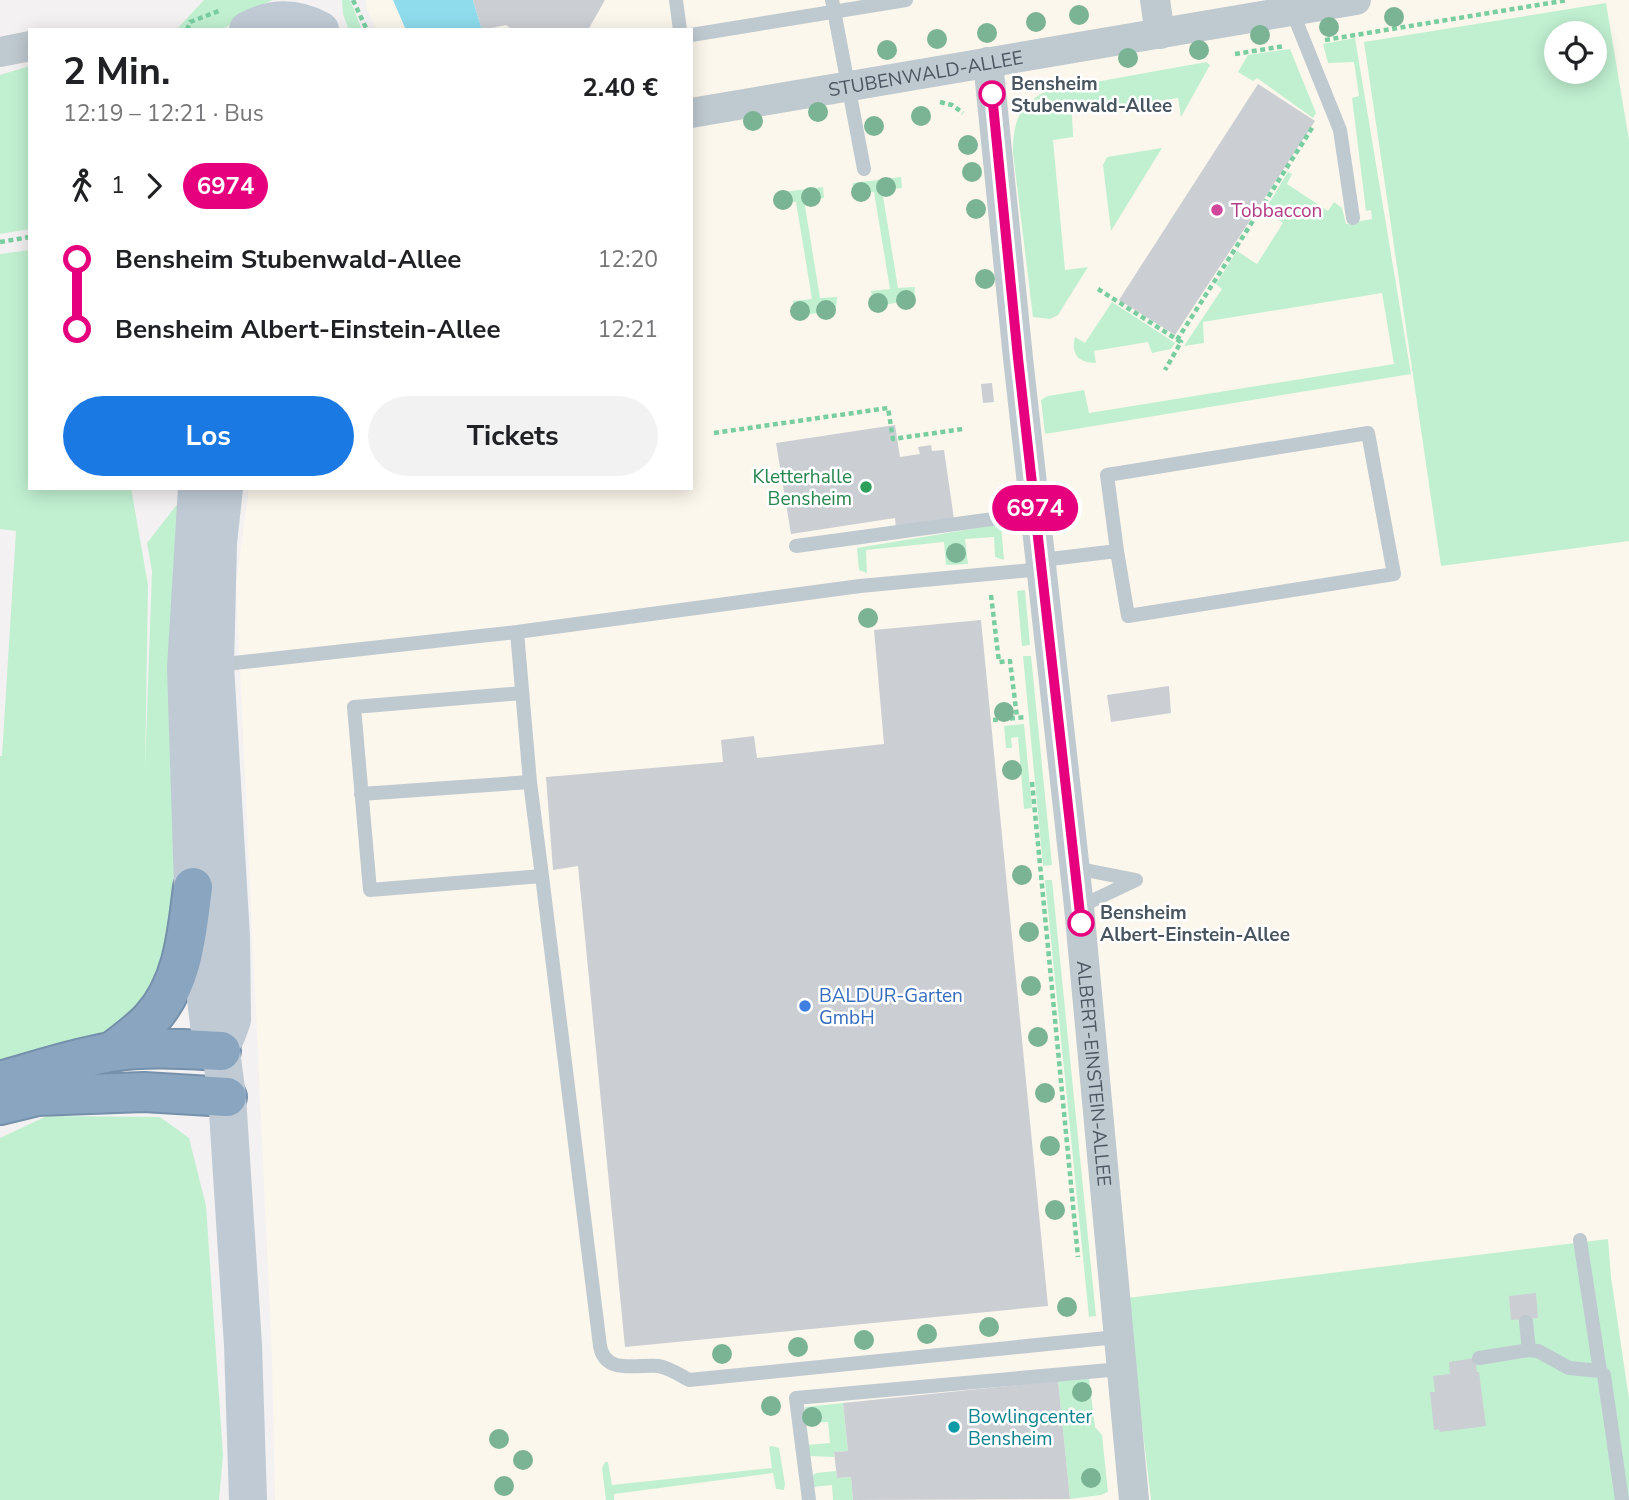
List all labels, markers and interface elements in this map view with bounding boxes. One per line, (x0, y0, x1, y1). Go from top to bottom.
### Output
map controls (1544, 21, 1607, 84)
button: locate (1544, 21, 1607, 84)
street label: STUBENWALD-ALLEE (826, 45, 1025, 103)
text: 2 Min. (63, 46, 170, 97)
text: 2.40 € (582, 70, 658, 105)
place label: Bensheim Stubenwald-Allee (1011, 71, 1172, 119)
marker: Bensheim Stubenwald-Allee (979, 81, 1005, 107)
text: 12:19 – 12:21 · Bus (63, 98, 264, 129)
icon: walk (63, 167, 101, 205)
icon: forward (135, 167, 173, 205)
text: 1 (111, 170, 125, 201)
text: 6974 (197, 170, 254, 202)
place label: Tobbaccon (1231, 198, 1322, 224)
marker: Tobbaccon (1209, 202, 1225, 218)
text: Bensheim Stubenwald-Allee (115, 242, 461, 277)
text: 12:20 (598, 244, 658, 275)
text: Bensheim Albert-Einstein-Allee (115, 312, 501, 347)
text: 12:21 (598, 314, 658, 345)
button: Los (63, 396, 354, 476)
button: Tickets (368, 396, 658, 476)
place label: Kletterhalle Bensheim (753, 464, 852, 512)
marker: Kletterhalle Bensheim (858, 479, 874, 495)
line badge: 6974 (986, 485, 1084, 531)
text: 6974 (1006, 492, 1064, 524)
place label: Bensheim Albert-Einstein-Allee (1100, 900, 1290, 948)
marker: Bensheim Albert-Einstein-Allee (1068, 910, 1094, 936)
street label: ALBERT-EINSTEIN-ALLEE (1070, 960, 1117, 1187)
place label: BALDUR-Garten GmbH (819, 983, 963, 1031)
marker: BALDUR-Garten GmbH (797, 998, 813, 1014)
place label: Bowlingcenter Bensheim (968, 1404, 1092, 1452)
marker: Bowlingcenter Bensheim (946, 1419, 962, 1435)

